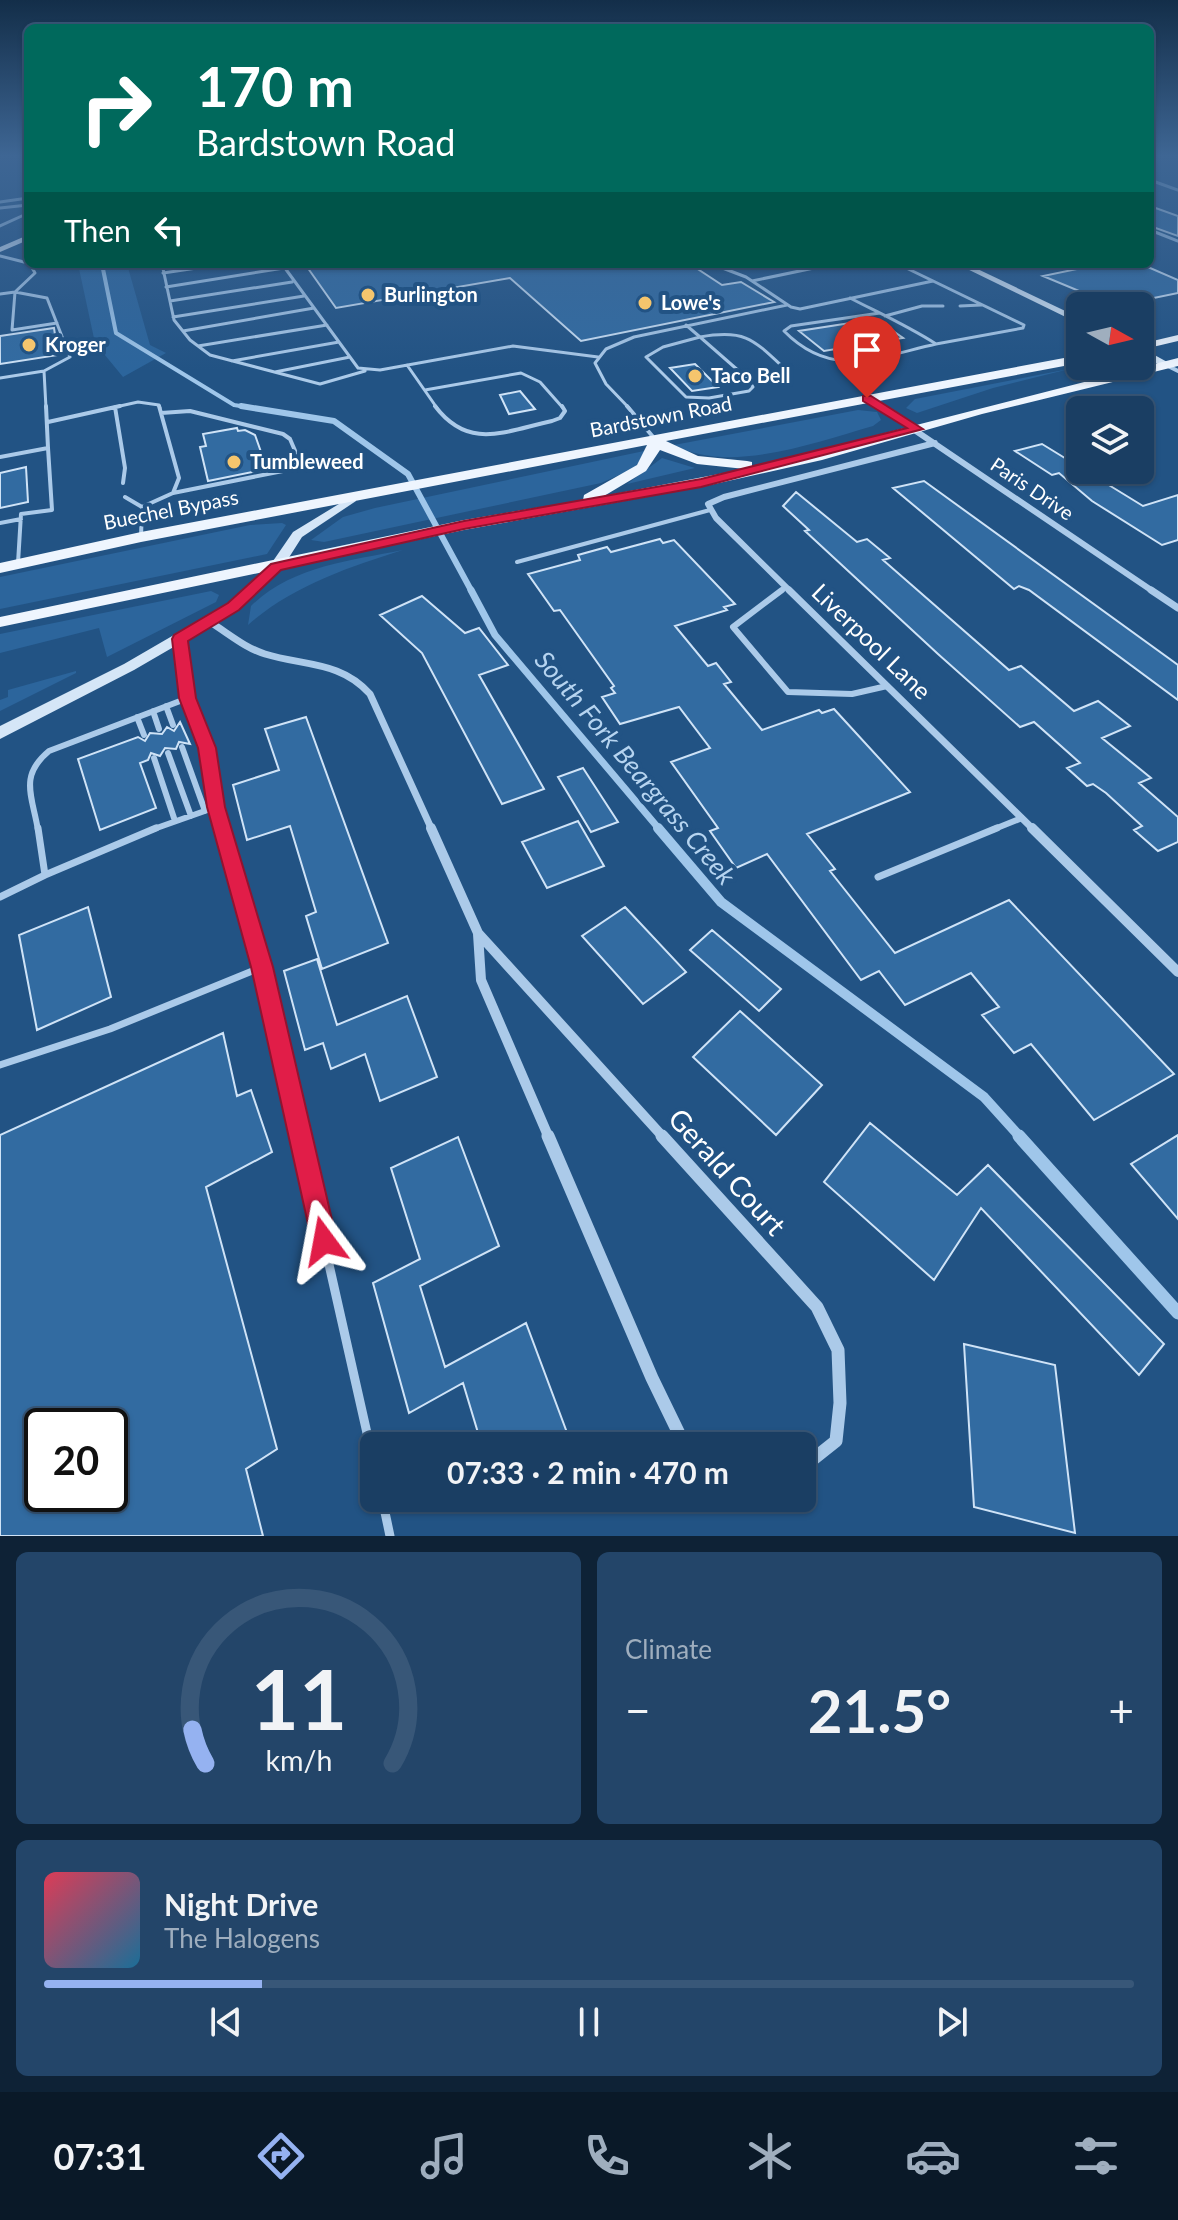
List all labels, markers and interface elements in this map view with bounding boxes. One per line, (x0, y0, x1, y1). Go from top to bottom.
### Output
text: 170 m (196, 52, 354, 119)
icon: right (64, 56, 168, 160)
text: Bardstown Road (196, 120, 455, 164)
icon: left (147, 208, 191, 252)
text: Then (64, 212, 131, 248)
place label: Burlington (384, 282, 478, 306)
marker: Burlington (359, 286, 377, 304)
place label: Lowe's (661, 290, 721, 314)
north arrow (1066, 292, 1154, 380)
map controls (1066, 292, 1154, 484)
marker: Lowe's (636, 294, 654, 312)
pin (833, 316, 901, 398)
icon: arrive (845, 328, 889, 372)
place label: Kroger (45, 332, 106, 356)
marker: Kroger (20, 336, 38, 354)
place label: Taco Bell (711, 363, 790, 387)
marker: Taco Bell (686, 367, 704, 385)
street label: Bardstown Road (588, 390, 734, 442)
button: layers (1066, 396, 1154, 484)
place label: Tumbleweed (250, 449, 364, 473)
street label: Paris Drive (986, 452, 1079, 525)
marker: Tumbleweed (225, 453, 243, 471)
street label: Buechel Bypass (101, 484, 240, 534)
street label: Liverpool Lane (806, 577, 938, 705)
water label: South Fork Beargrass Creek (529, 644, 743, 891)
street label: Gerald Court (662, 1101, 793, 1242)
position arrow (282, 1199, 366, 1283)
speed limit sign: 20 (24, 1408, 128, 1512)
text: 07:33 · 2 min · 470 m (447, 1454, 729, 1490)
text: Climate (625, 1633, 712, 1665)
text: 11 (250, 1648, 347, 1748)
text: 21.5° (808, 1674, 951, 1746)
text: − (625, 1684, 651, 1736)
text: + (1108, 1684, 1134, 1736)
text: km/h (265, 1743, 332, 1777)
text: Night Drive (164, 1886, 318, 1922)
text: The Halogens (164, 1922, 320, 1954)
icon: previous (204, 2000, 248, 2044)
icon: pause (567, 2000, 611, 2044)
icon: next (930, 2000, 974, 2044)
icon: directions (253, 2128, 309, 2184)
icon: music (416, 2128, 472, 2184)
icon: phone (579, 2128, 635, 2184)
icon: climate (742, 2128, 798, 2184)
icon: car (905, 2128, 961, 2184)
icon: filters (1068, 2128, 1124, 2184)
text: 07:31 (54, 2134, 146, 2178)

